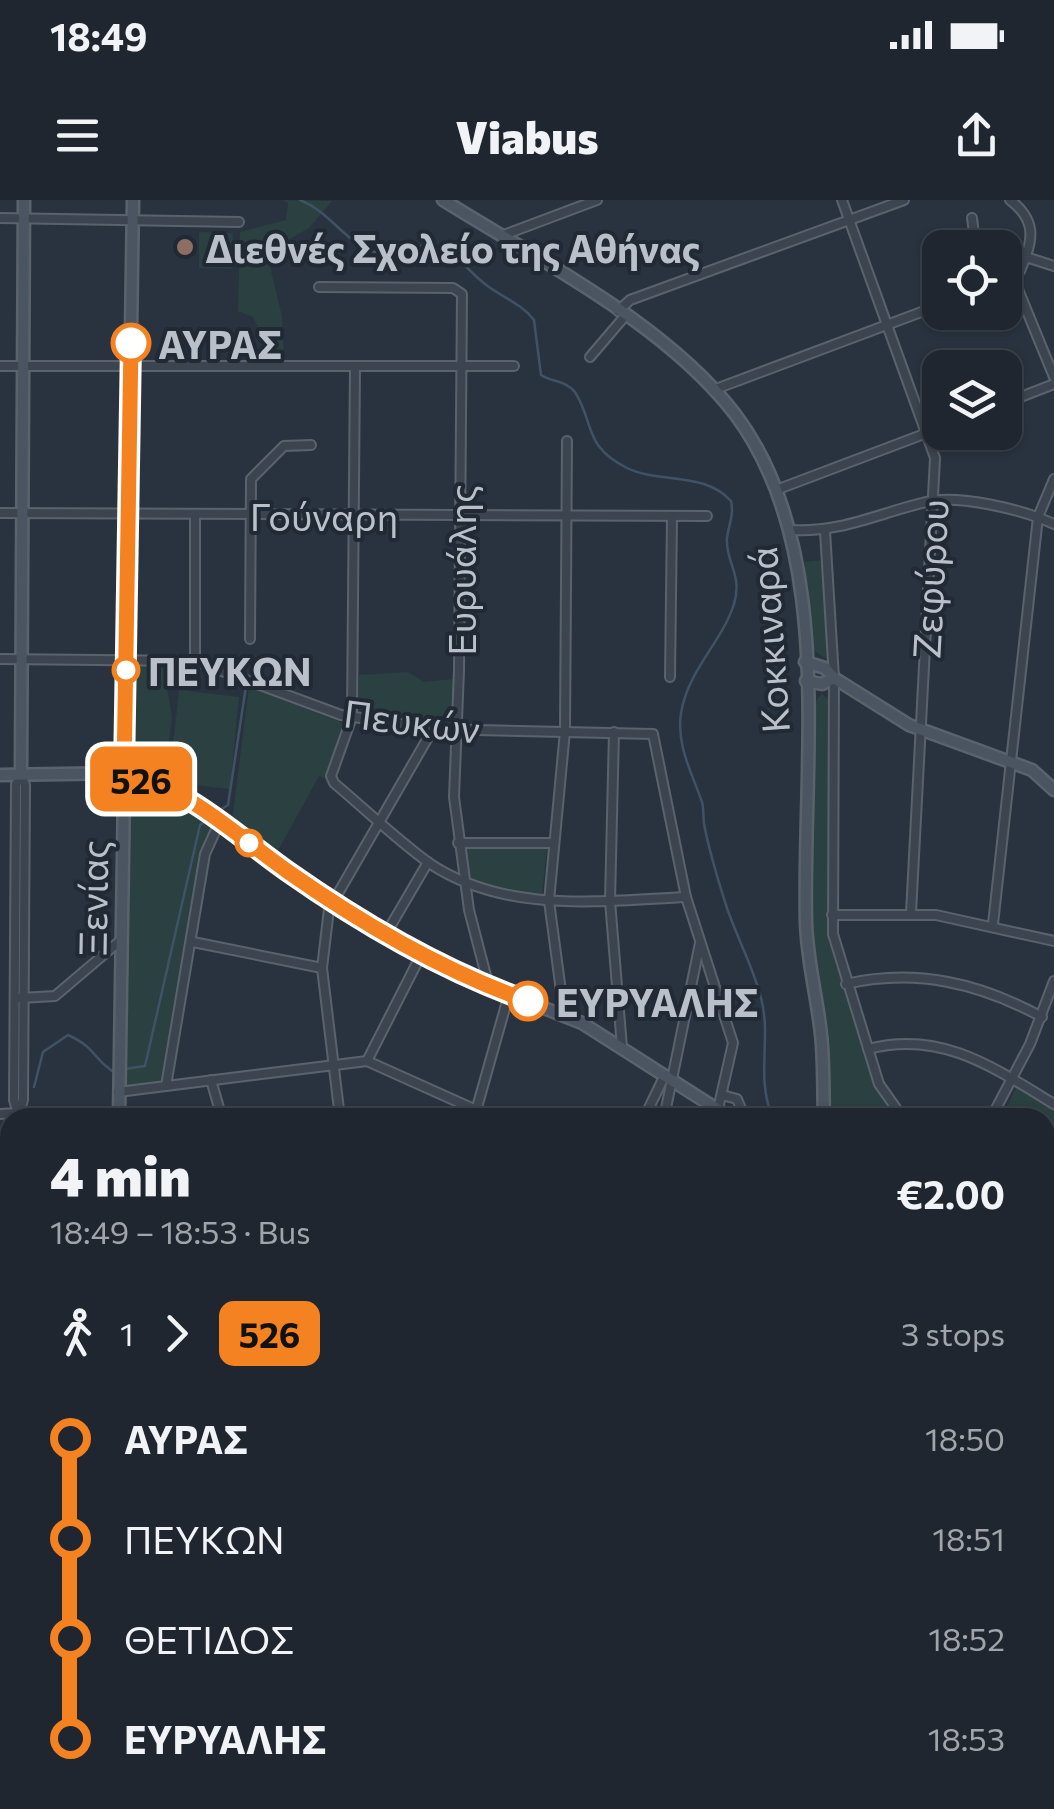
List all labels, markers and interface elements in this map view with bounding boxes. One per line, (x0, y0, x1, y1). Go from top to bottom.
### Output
text: 18:49 (50, 12, 148, 59)
icon: menu (50, 108, 105, 163)
text: Viabus (455, 108, 599, 163)
icon: share (949, 108, 1004, 163)
place label: Διεθνές Σχολείο της Αθήνας (205, 224, 700, 271)
map controls (922, 230, 1022, 450)
button: locate (922, 230, 1022, 330)
marker: Διεθνές Σχολείο της Αθήνας (174, 236, 196, 258)
place label: ΑΥΡΑΣ (158, 320, 282, 367)
marker: ΑΥΡΑΣ (112, 324, 150, 362)
button: layers (922, 350, 1022, 450)
street label: Ευρυάλης (437, 484, 484, 656)
street label: Γούναρη (250, 492, 398, 539)
street label: Ζεφύρου (901, 498, 957, 660)
street label: Κοκκιναρά (738, 545, 798, 735)
place label: ΠΕΥΚΩΝ (148, 647, 312, 694)
marker: ΠΕΥΚΩΝ (113, 657, 139, 683)
street label: Πευκών (341, 688, 483, 752)
line badge: 526 (84, 746, 198, 812)
text: 526 (110, 758, 172, 801)
unlabelled marker (236, 830, 262, 856)
street label: Ξενίας (67, 839, 117, 957)
place label: ΕΥΡΥΑΛΗΣ (556, 978, 759, 1025)
marker: ΕΥΡΥΑΛΗΣ (509, 982, 547, 1020)
text: 4 min (50, 1140, 191, 1207)
text: €2.00 (897, 1170, 1005, 1217)
text: 18:49 – 18:53 · Bus (50, 1211, 311, 1251)
icon: walk (50, 1306, 105, 1361)
icon: forward (149, 1306, 204, 1361)
text: 526 (239, 1312, 300, 1355)
text: 1 (120, 1313, 134, 1353)
text: 3 stops (901, 1313, 1005, 1353)
text: ΑΥΡΑΣ (124, 1415, 248, 1462)
text: 18:50 (925, 1418, 1005, 1458)
text: ΠΕΥΚΩΝ (124, 1515, 285, 1562)
text: 18:51 (932, 1518, 1005, 1558)
text: ΘΕΤΙΔΟΣ (124, 1615, 294, 1662)
text: 18:52 (928, 1618, 1005, 1658)
text: ΕΥΡΥΑΛΗΣ (124, 1715, 327, 1762)
text: 18:53 (928, 1718, 1005, 1758)

